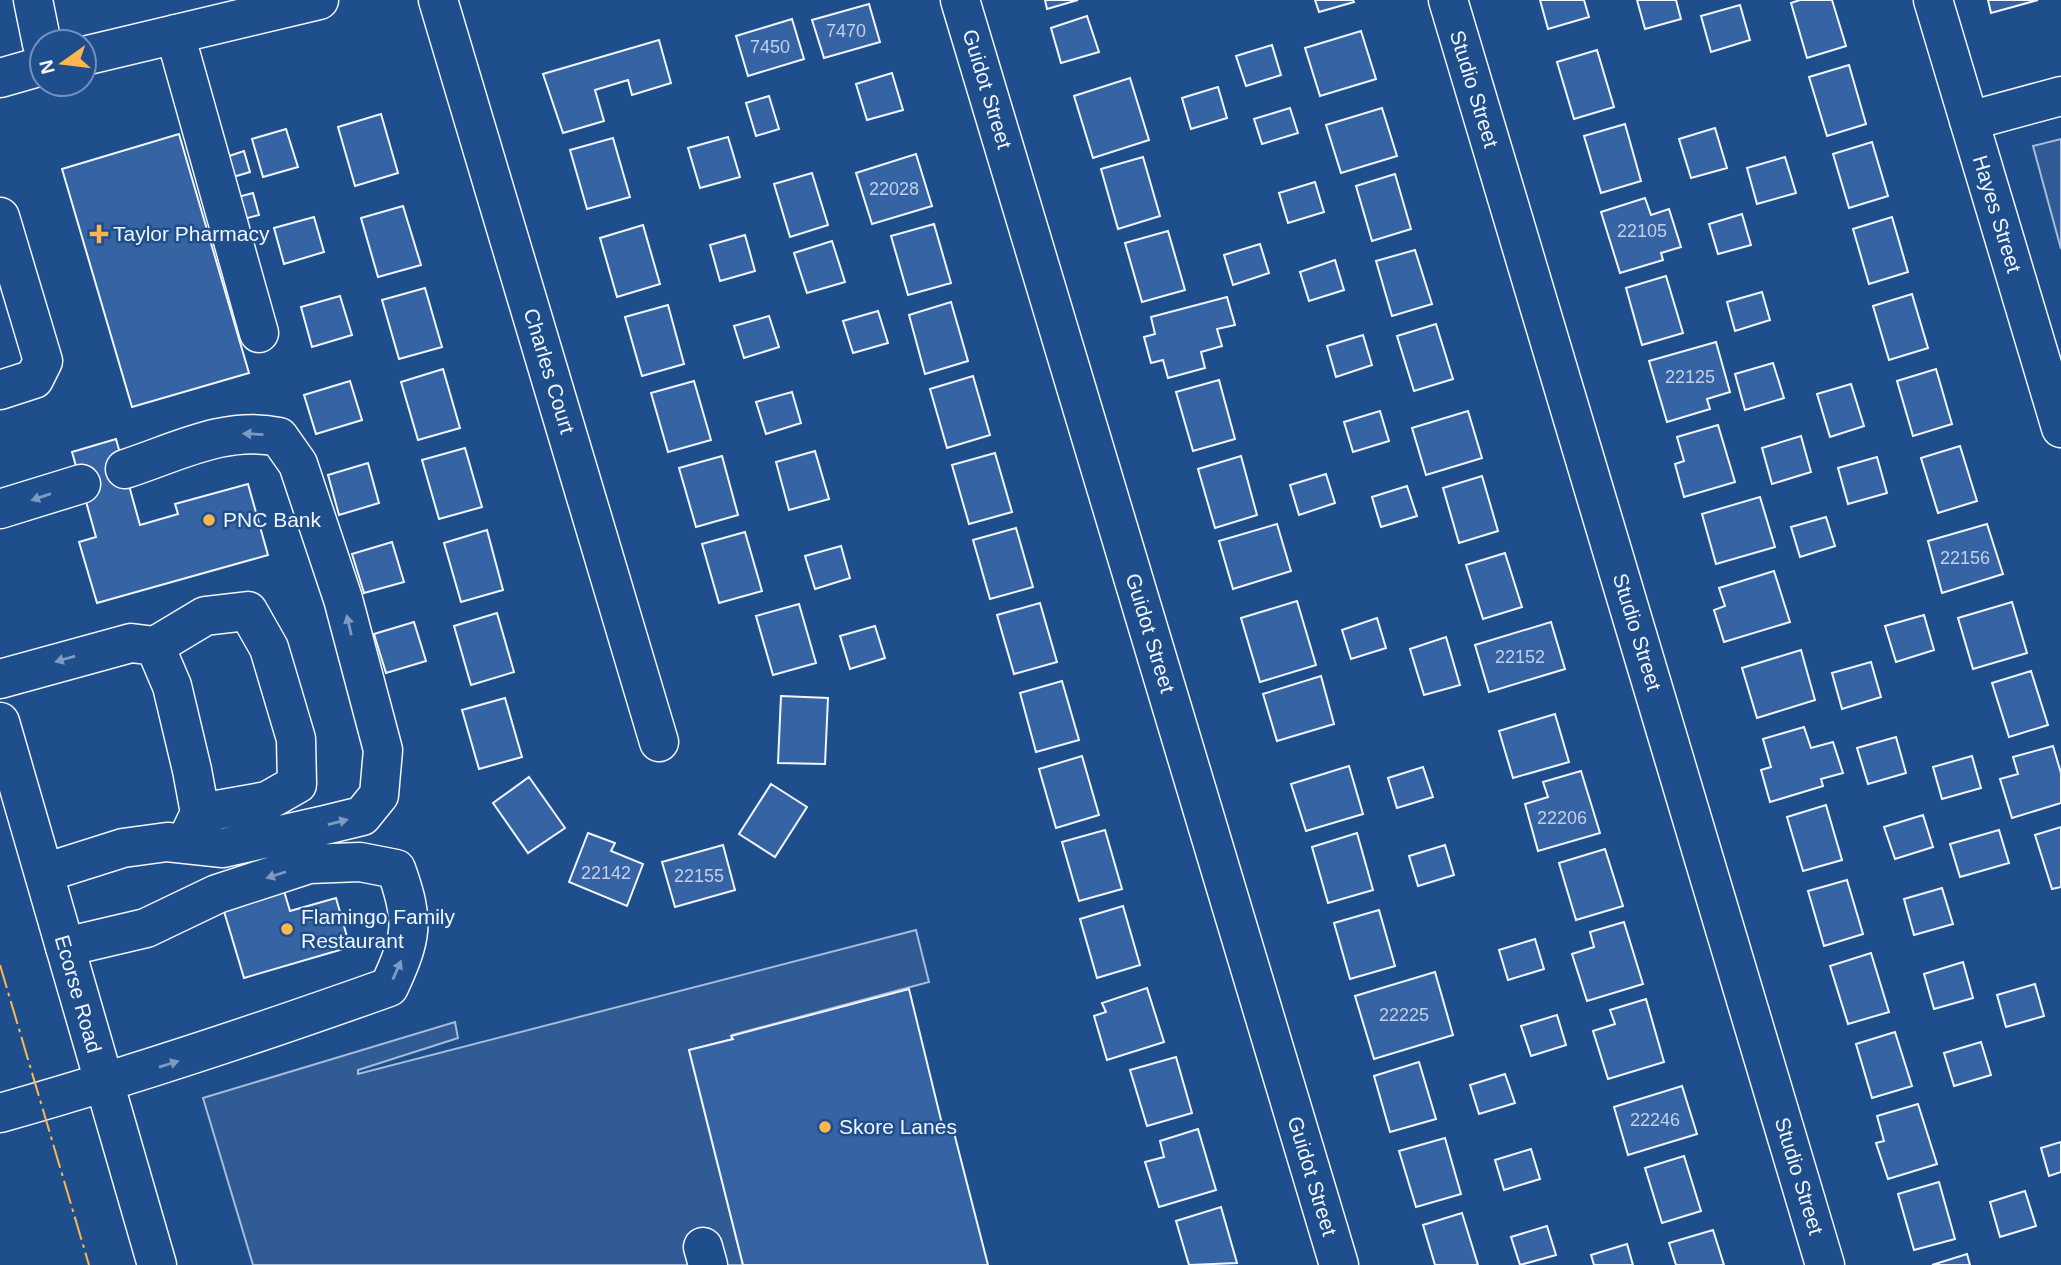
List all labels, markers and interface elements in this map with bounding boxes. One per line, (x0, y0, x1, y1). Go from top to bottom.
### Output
house number: 7470 (826, 21, 866, 41)
street label: Guidot Street (958, 26, 1017, 152)
street label: Studio Street (1446, 27, 1503, 150)
north arrow (28, 28, 98, 98)
house number: 7450 (750, 37, 790, 57)
text: N (35, 58, 59, 76)
street label: Hayes Street (1969, 152, 2026, 275)
house number: 22028 (869, 179, 919, 199)
house number: 22105 (1617, 221, 1667, 241)
place label: Taylor Pharmacy (113, 222, 270, 245)
marker: Taylor Pharmacy (91, 226, 107, 242)
street label: Charles Court (520, 306, 579, 436)
house number: 22125 (1665, 367, 1715, 387)
one-way arrow (242, 428, 264, 439)
one-way arrow (30, 492, 51, 503)
place label: PNC Bank (223, 508, 322, 531)
marker: PNC Bank (201, 512, 217, 528)
house number: 22156 (1940, 548, 1990, 568)
street label: Guidot Street (1121, 570, 1180, 696)
street label: Studio Street (1609, 570, 1666, 693)
one-way arrow (343, 614, 354, 636)
house number: 22152 (1495, 647, 1545, 667)
one-way arrow (54, 655, 75, 665)
house number: 22206 (1537, 808, 1587, 828)
one-way arrow (327, 816, 349, 827)
house number: 22142 (581, 863, 631, 883)
house number: 22155 (674, 866, 724, 886)
one-way arrow (265, 870, 286, 881)
place label: Flamingo Family Restaurant (301, 905, 456, 952)
marker: Flamingo Family Restaurant (279, 921, 295, 937)
street label: Ecorse Road (51, 932, 106, 1055)
one-way arrow (392, 959, 403, 980)
house number: 22225 (1379, 1005, 1429, 1025)
one-way arrow (159, 1058, 180, 1068)
house number: 22246 (1630, 1110, 1680, 1130)
street label: Guidot Street (1283, 1113, 1342, 1239)
street label: Studio Street (1771, 1114, 1828, 1237)
place label: Skore Lanes (839, 1115, 957, 1138)
marker: Skore Lanes (817, 1119, 833, 1135)

